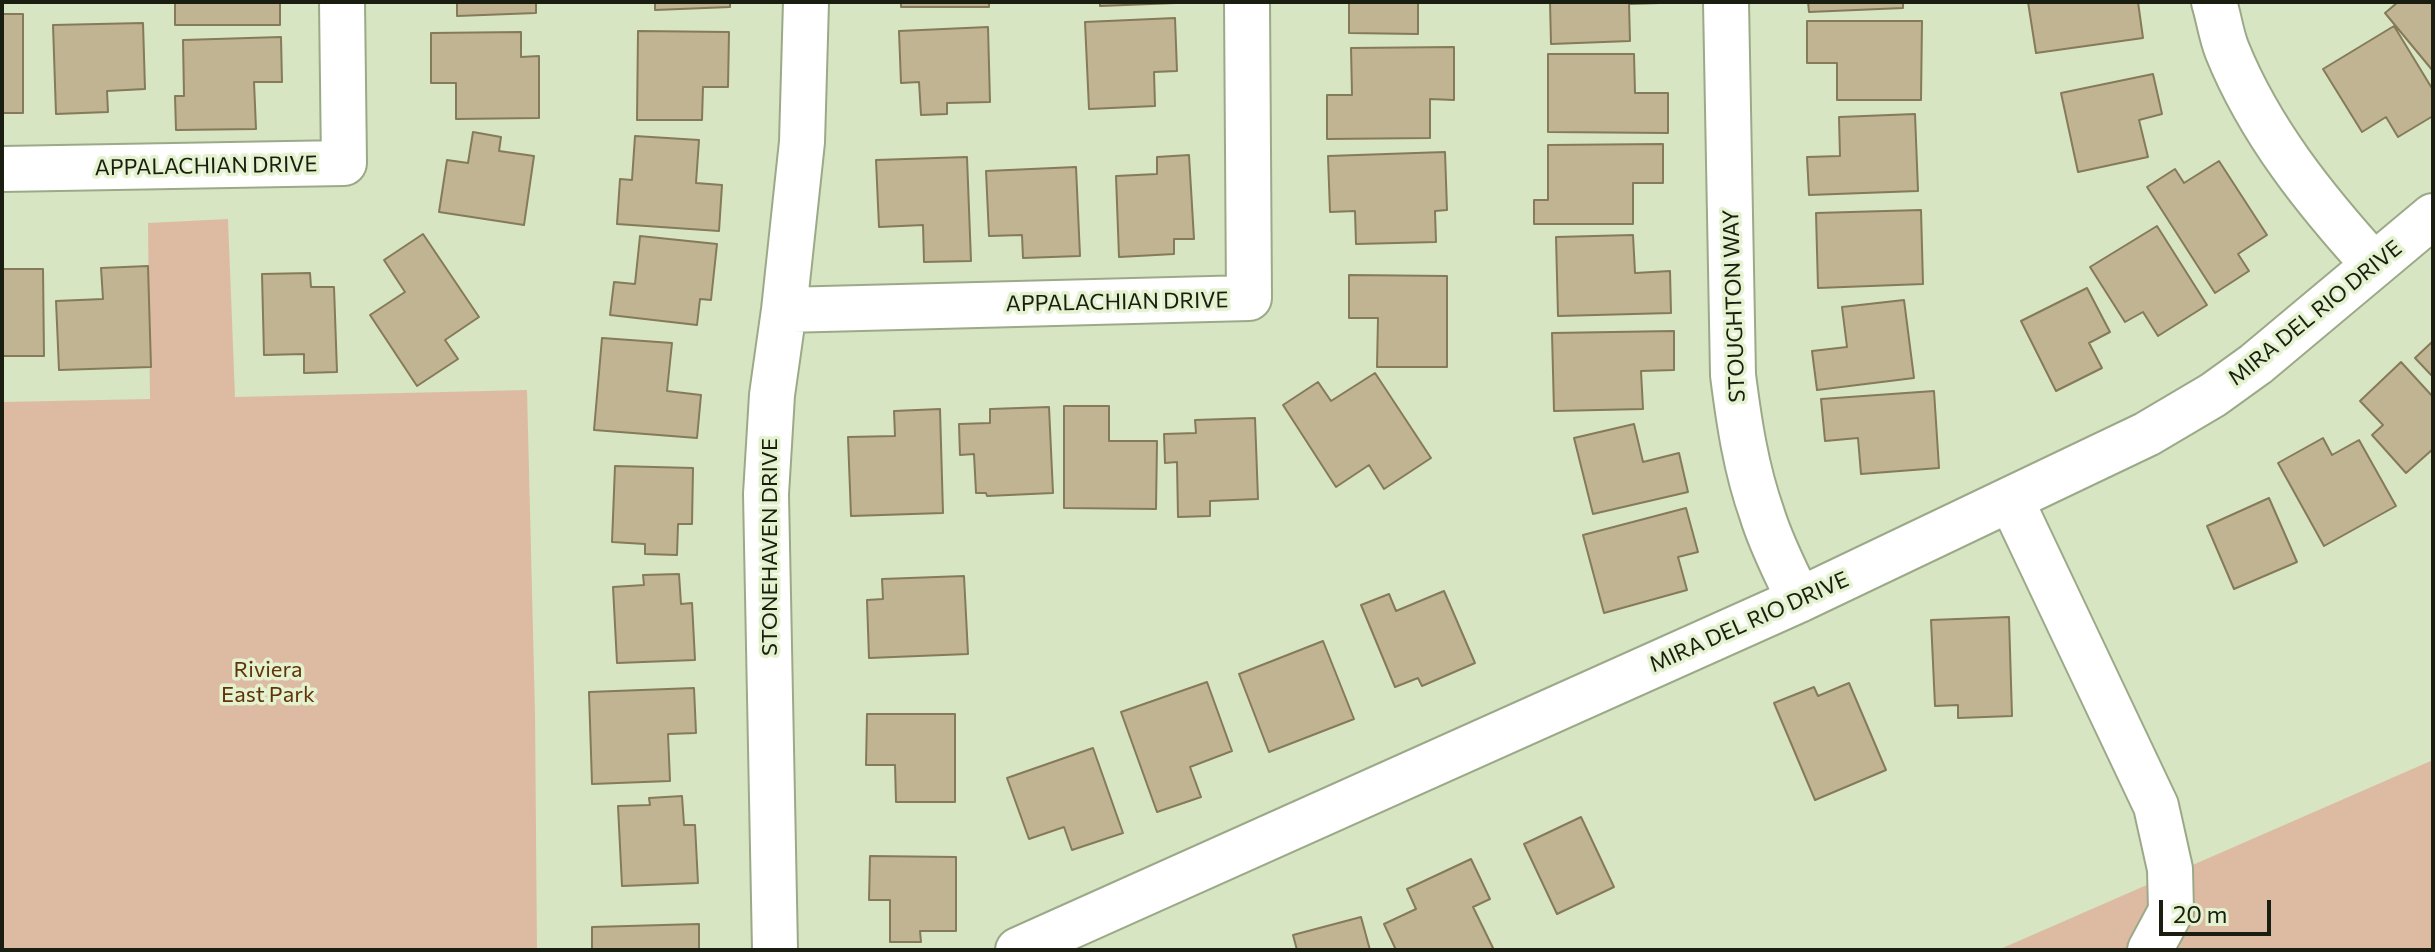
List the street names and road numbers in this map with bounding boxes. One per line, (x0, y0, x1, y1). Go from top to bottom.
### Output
street label: APPALACHIAN DRIVE (94, 151, 318, 181)
street label: STOUGHTON WAY (1717, 209, 1751, 403)
street label: MIRA DEL RIO DRIVE (2223, 235, 2407, 391)
street label: APPALACHIAN DRIVE (1005, 287, 1229, 317)
street label: STONEHAVEN DRIVE (757, 438, 783, 656)
street label: MIRA DEL RIO DRIVE (1645, 566, 1853, 678)

